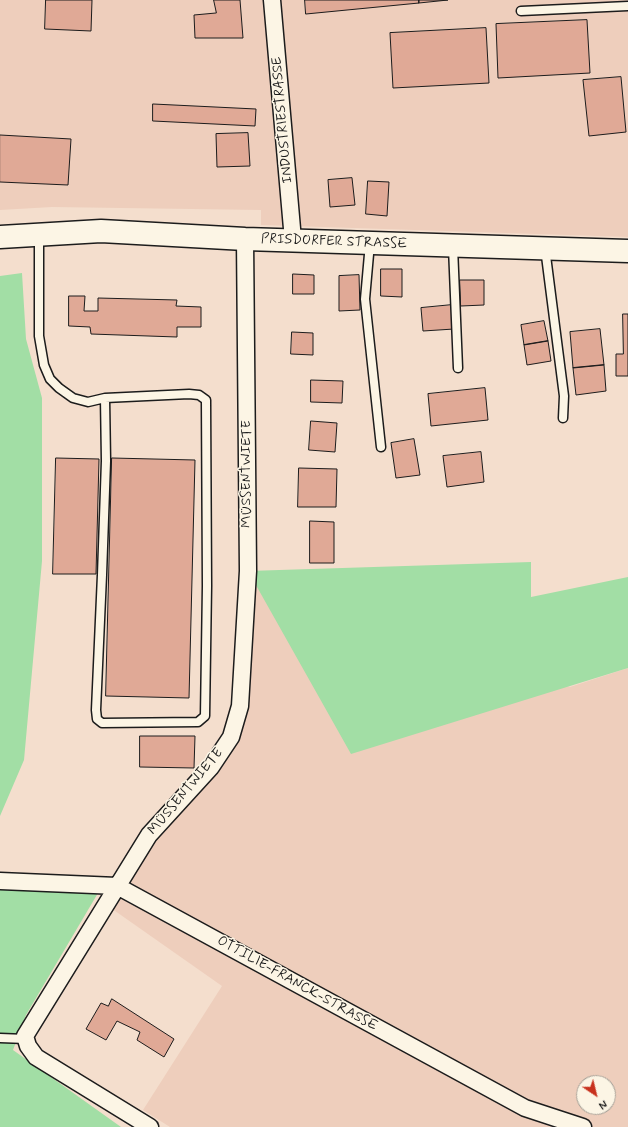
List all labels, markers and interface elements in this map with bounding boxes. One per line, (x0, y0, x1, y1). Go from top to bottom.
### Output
street label: INDUSTRIESTRASSE (269, 56, 297, 184)
street label: PRISDORFER STRASSE (261, 231, 407, 253)
street label: MÜSSENTWIETE (239, 420, 255, 528)
street label: MÜSSENTWIETE (145, 745, 227, 839)
street label: OTTILIE-FRANCK-STRASSE (214, 933, 380, 1035)
north arrow (576, 1075, 616, 1115)
text: N (595, 1096, 609, 1112)

